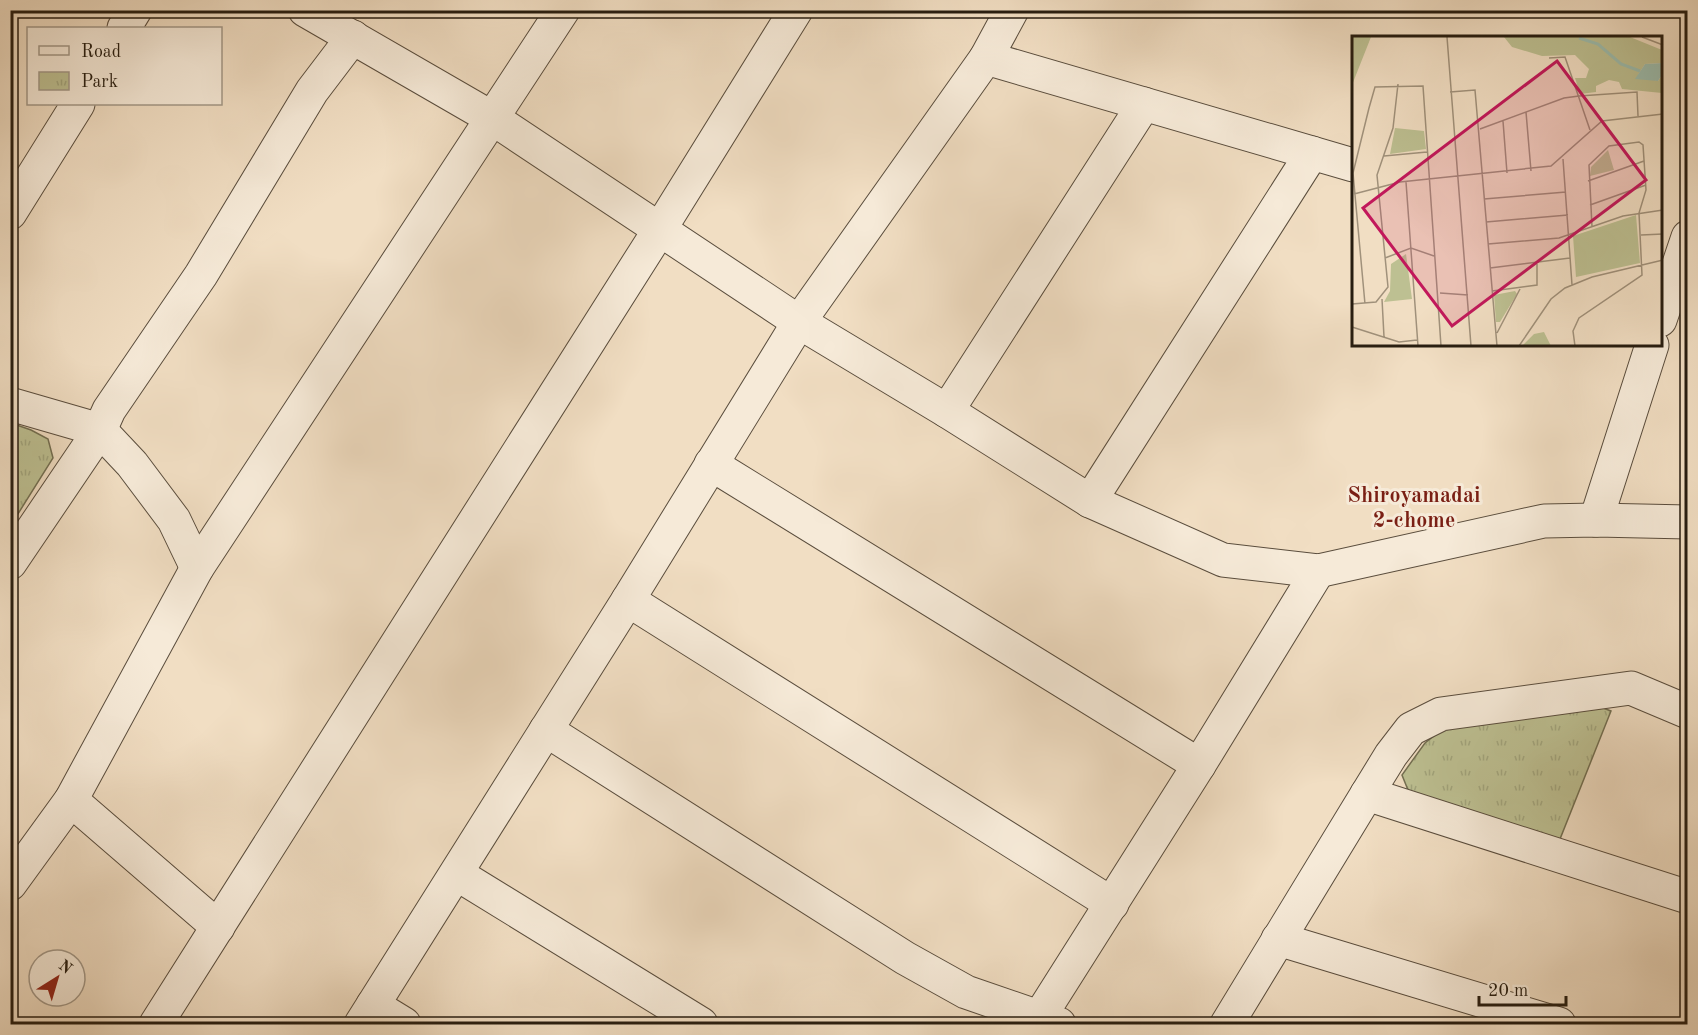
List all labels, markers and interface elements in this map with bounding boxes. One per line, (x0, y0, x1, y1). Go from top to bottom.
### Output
legend (27, 27, 222, 105)
inset map (1352, 36, 1662, 346)
text: Road (81, 43, 121, 61)
text: Park (81, 73, 118, 91)
district label: Shiroyamadai 2-chome (1347, 485, 1481, 532)
north arrow (27, 948, 87, 1008)
text: N (55, 958, 75, 978)
scale bar (1479, 969, 1566, 1007)
text: 20 m (1488, 982, 1528, 1000)

